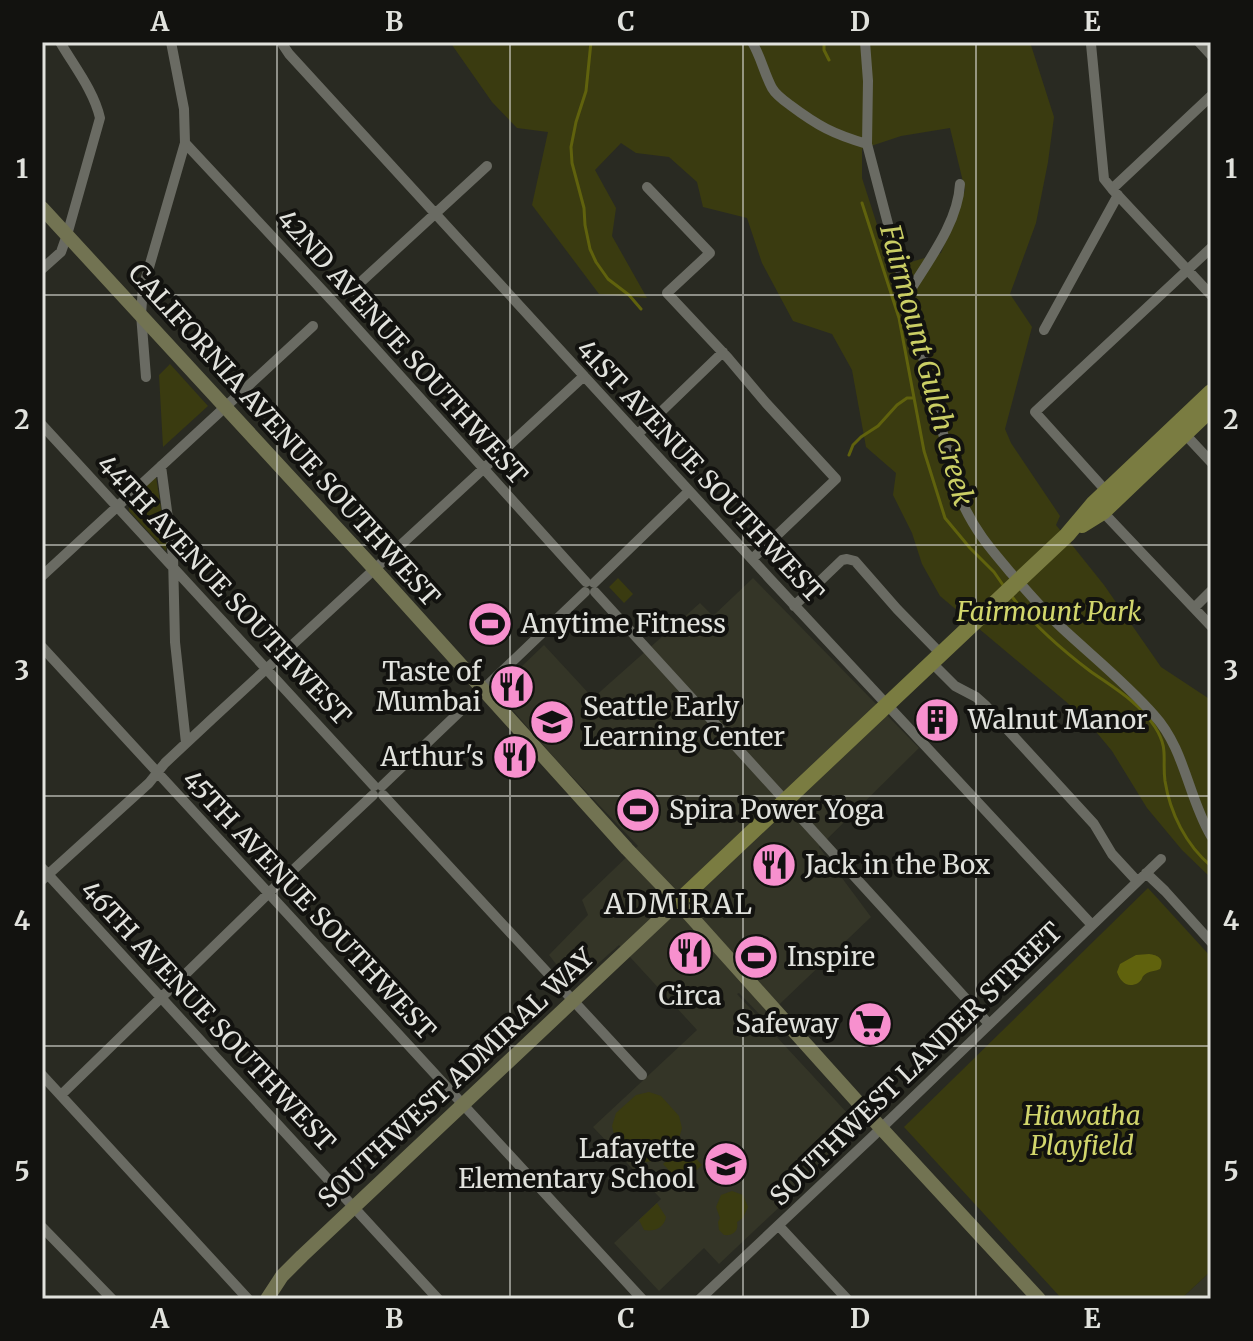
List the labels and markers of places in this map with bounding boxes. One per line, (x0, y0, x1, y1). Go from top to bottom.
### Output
sports icon: Anytime Fitness (466, 600, 514, 648)
place label: Anytime Fitness (520, 607, 726, 640)
place label: Taste of Mumbai (376, 655, 482, 718)
restaurant icon: Taste of Mumbai (488, 663, 536, 711)
place label: Seattle Early Learning Center (583, 690, 785, 753)
building icon: Walnut Manor (913, 696, 961, 744)
school or university icon: Seattle Early Learning Center (528, 698, 576, 746)
place label: Walnut Manor (967, 703, 1148, 736)
restaurant icon: Arthur's (491, 733, 539, 781)
place label: Arthur's (380, 740, 484, 773)
sports icon: Spira Power Yoga (614, 786, 662, 834)
place label: Spira Power Yoga (669, 793, 884, 826)
restaurant icon: Jack in the Box (750, 841, 798, 889)
place label: Jack in the Box (804, 848, 991, 881)
restaurant icon: Circa (666, 929, 714, 977)
sports icon: Inspire (732, 933, 780, 981)
place label: Inspire (787, 940, 875, 973)
place label: Circa (658, 979, 722, 1012)
supermarket icon: Safeway (846, 1000, 894, 1048)
place label: Safeway (735, 1007, 840, 1040)
place label: Lafayette Elementary School (458, 1132, 695, 1195)
school or university icon: Lafayette Elementary School (702, 1140, 750, 1188)

